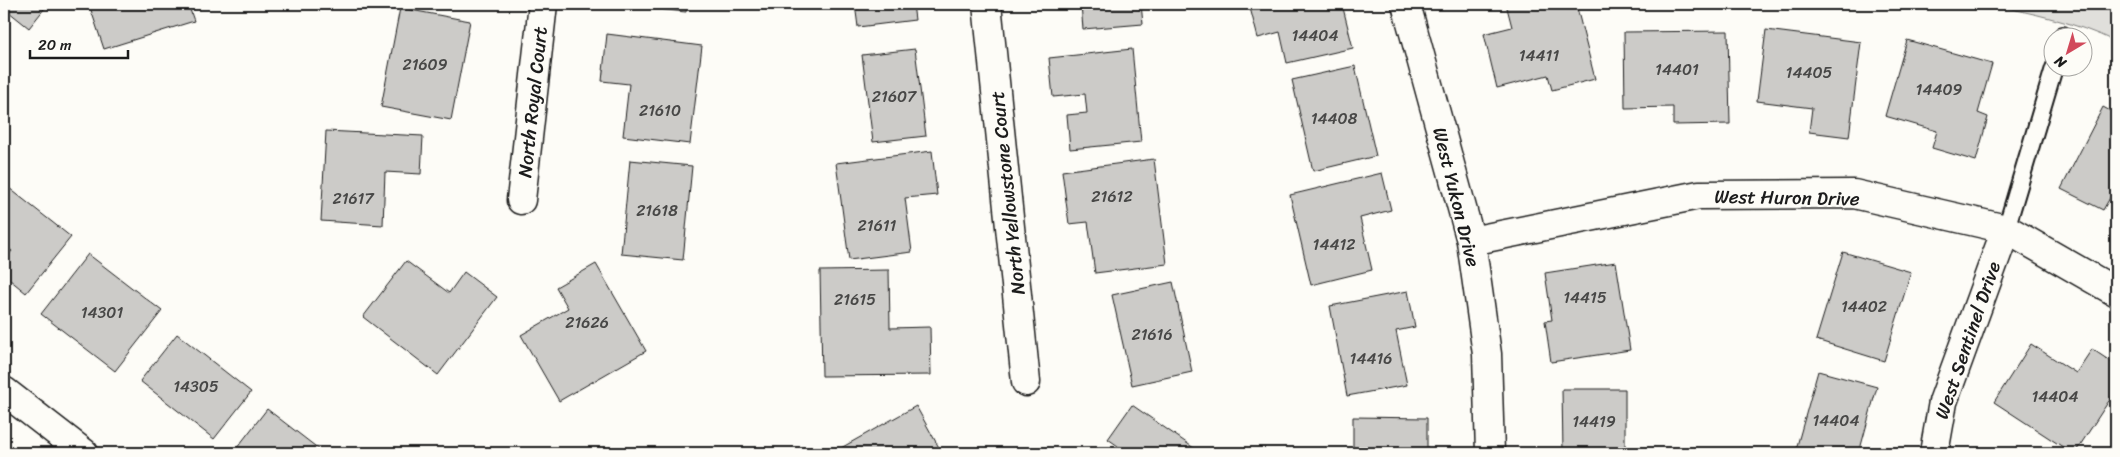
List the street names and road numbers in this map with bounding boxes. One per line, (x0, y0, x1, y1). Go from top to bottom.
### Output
street label: North Royal Court (508, 25, 557, 179)
street label: North Yellowstone Court (980, 89, 1035, 296)
street label: West Yukon Drive (1423, 124, 1490, 271)
street label: West Huron Drive (1714, 180, 1860, 215)
street label: West Sentinel Drive (1925, 257, 2010, 423)

